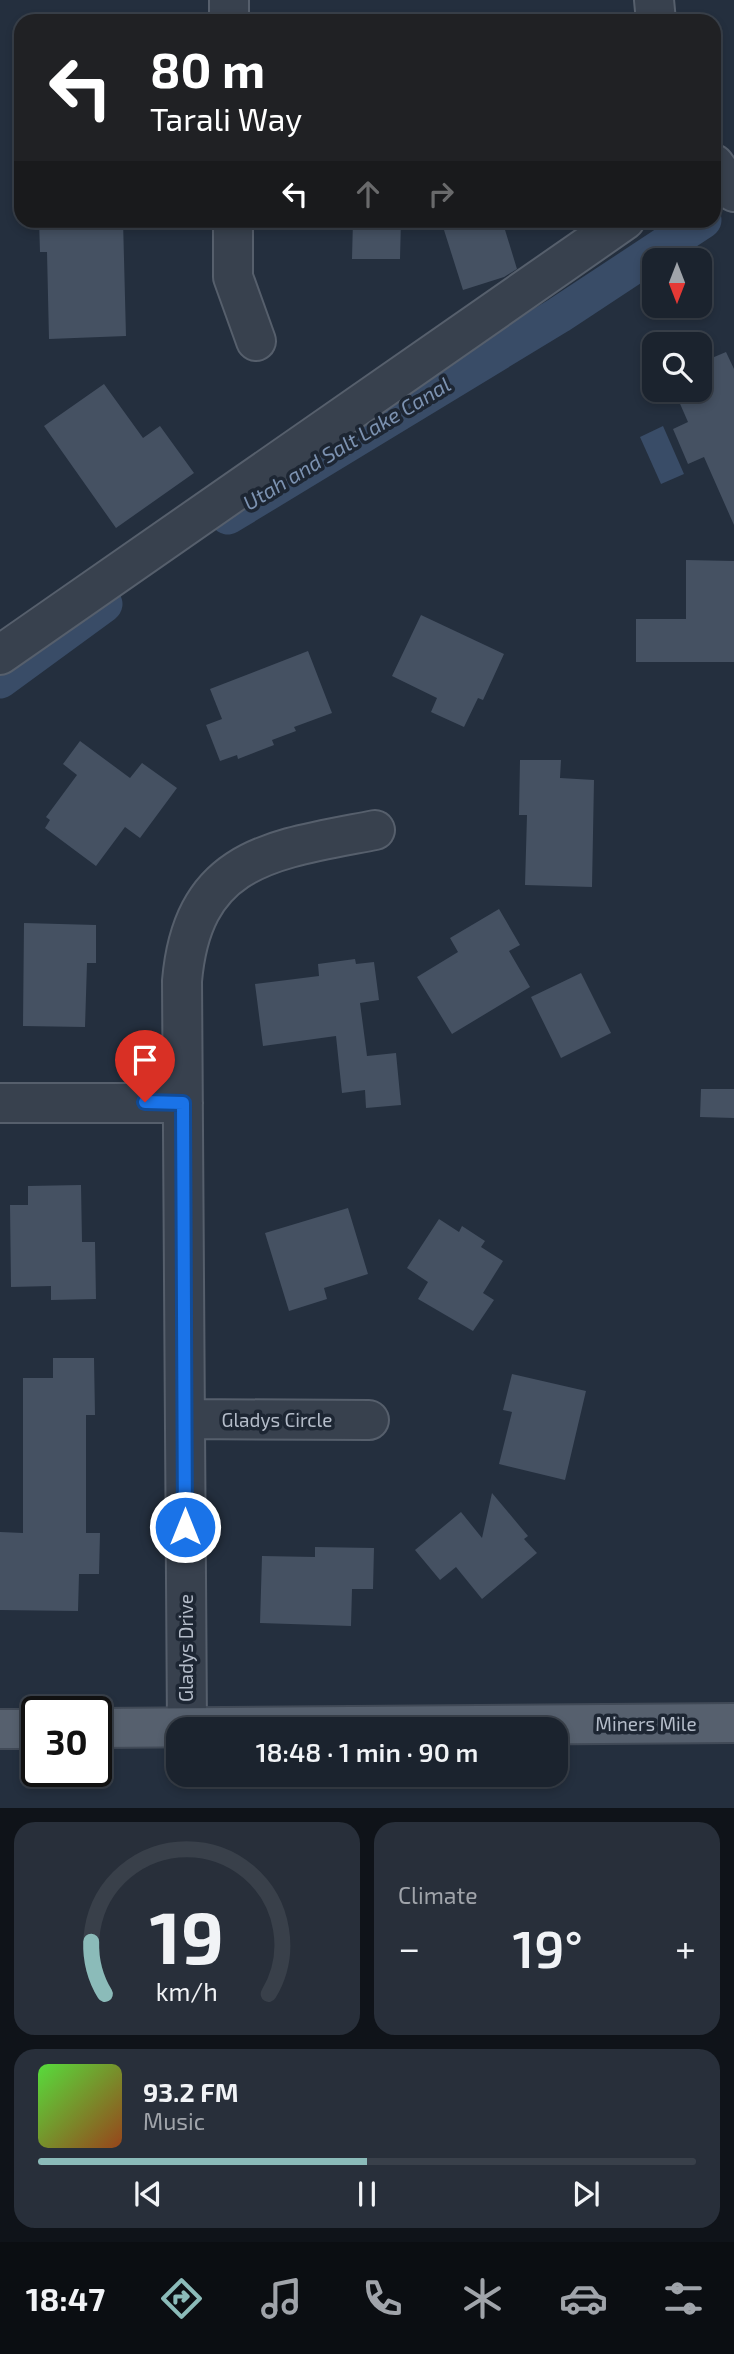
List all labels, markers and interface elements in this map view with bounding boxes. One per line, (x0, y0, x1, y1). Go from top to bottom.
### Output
text: 80 m (150, 39, 265, 98)
icon: left (35, 42, 126, 133)
text: Tarali Way (150, 99, 302, 137)
icon: left (276, 175, 314, 213)
icon: ahead (349, 175, 387, 213)
icon: right (422, 175, 460, 213)
north arrow (642, 248, 712, 318)
map controls (642, 248, 712, 402)
button: search (642, 332, 712, 402)
water label: Utah and Salt Lake Canal (238, 371, 454, 515)
pin (115, 1030, 175, 1102)
icon: arrive (126, 1041, 164, 1079)
street label: Gladys Circle (222, 1408, 332, 1431)
position arrow (148, 1490, 222, 1564)
street label: Gladys Drive (174, 1594, 197, 1702)
speed limit sign: 30 (21, 1696, 112, 1787)
street label: Miners Mile (595, 1712, 697, 1735)
text: 18:48 · 1 min · 90 m (256, 1736, 478, 1767)
text: Climate (398, 1881, 478, 1909)
text: 19 (150, 1892, 224, 1980)
text: 19° (512, 1916, 583, 1978)
text: − (398, 1924, 420, 1970)
text: + (675, 1924, 696, 1970)
text: km/h (156, 1976, 218, 2006)
text: 93.2 FM (143, 2076, 238, 2107)
text: Music (143, 2107, 205, 2135)
icon: previous (129, 2175, 167, 2213)
icon: pause (348, 2175, 386, 2213)
icon: next (567, 2175, 605, 2213)
icon: directions (157, 2274, 206, 2323)
icon: music (257, 2274, 306, 2323)
icon: phone (358, 2274, 407, 2323)
icon: climate (458, 2274, 507, 2323)
icon: car (559, 2274, 608, 2323)
icon: filters (659, 2274, 708, 2323)
text: 18:47 (26, 2279, 105, 2317)

